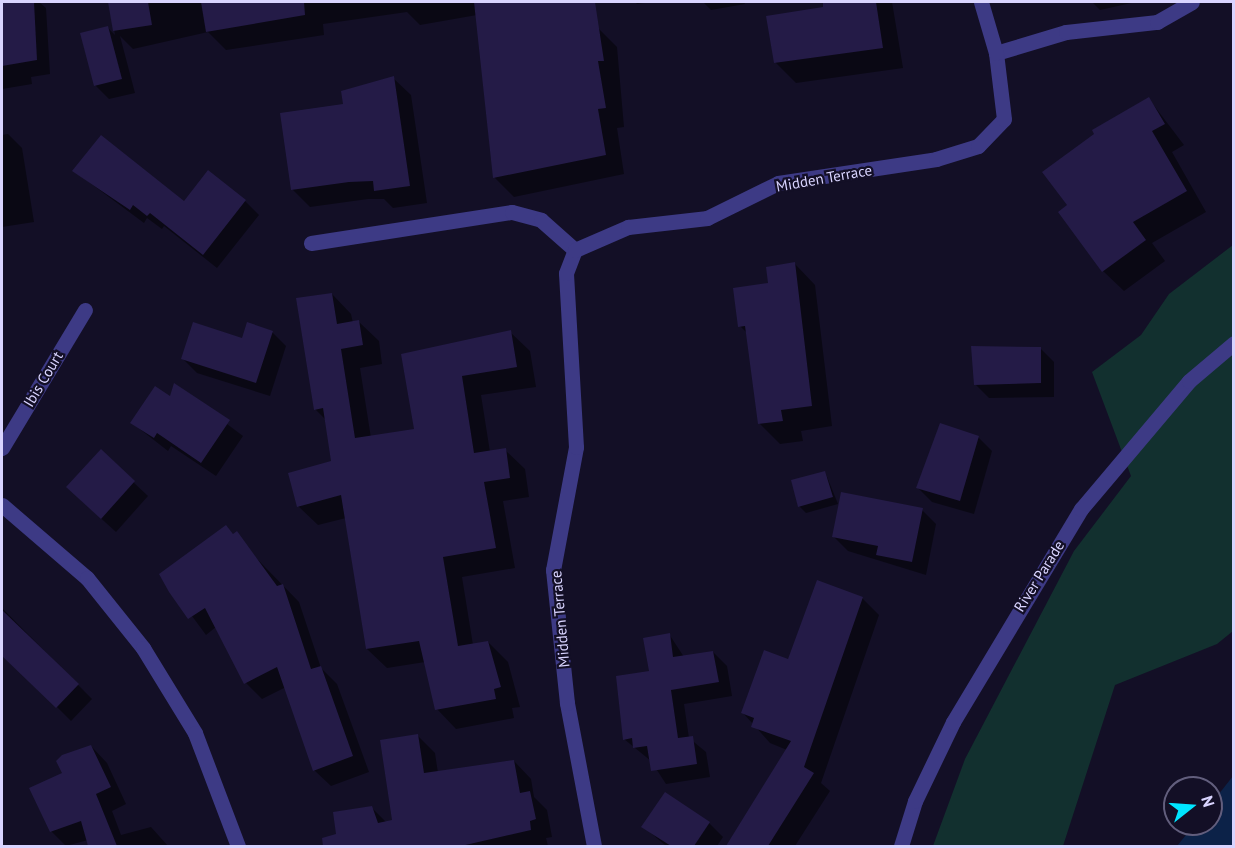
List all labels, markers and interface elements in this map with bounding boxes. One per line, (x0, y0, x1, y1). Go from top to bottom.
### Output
street label: Midden Terrace (774, 161, 874, 195)
street label: Ibis Court (19, 348, 67, 410)
street label: River Parade (1010, 537, 1068, 615)
street label: Midden Terrace (547, 570, 573, 668)
north arrow (1163, 776, 1223, 836)
text: N (1197, 793, 1219, 809)

